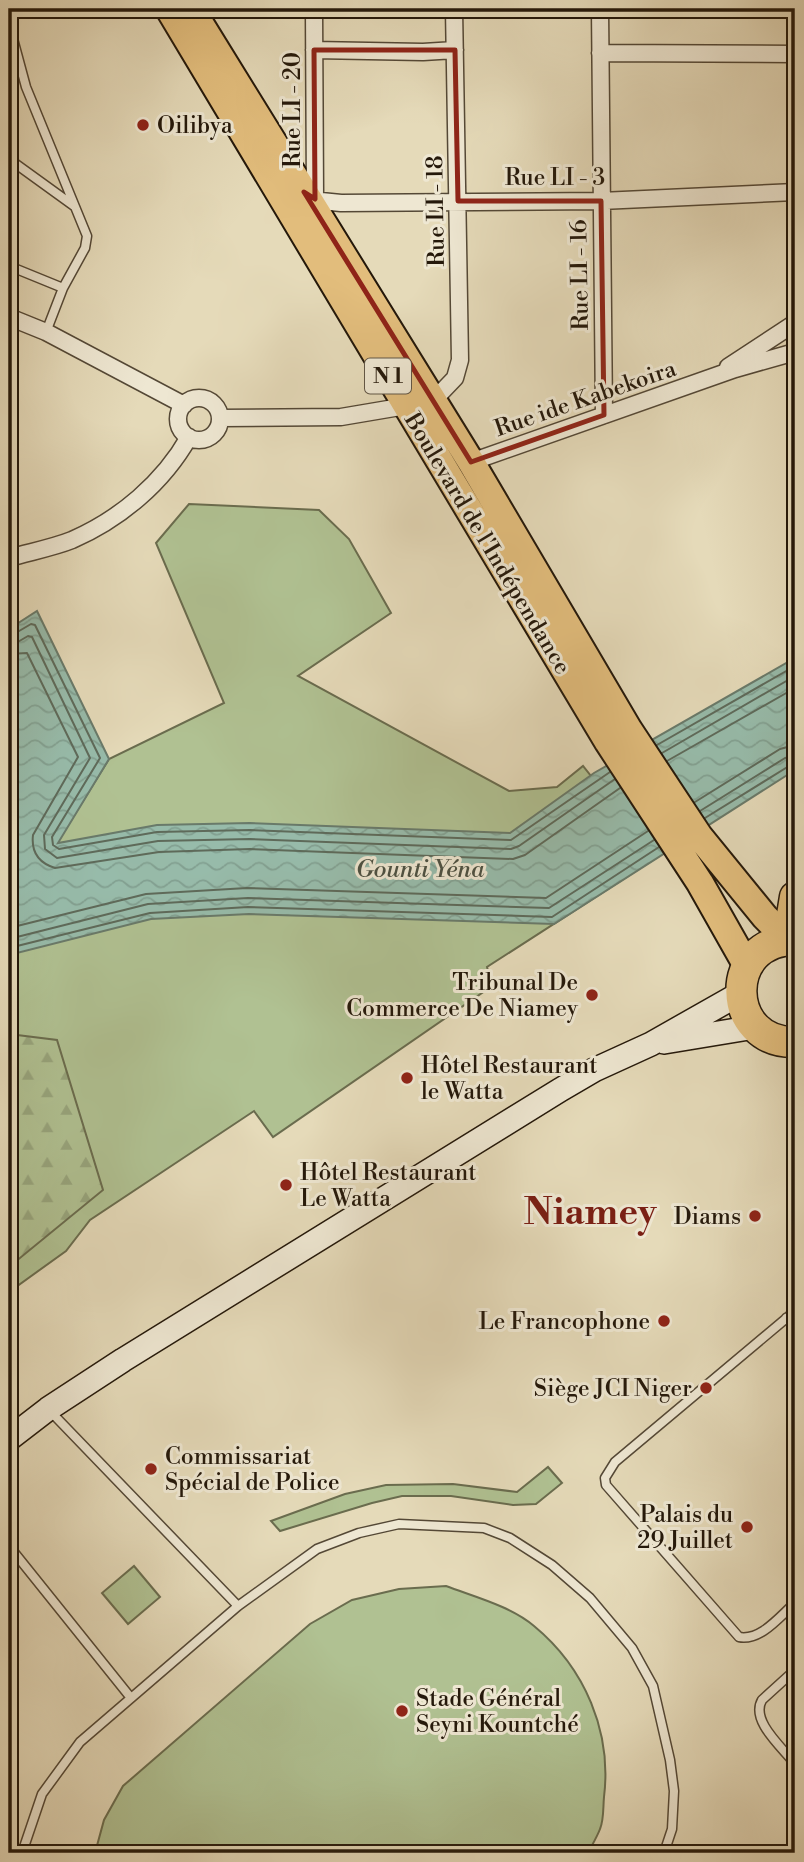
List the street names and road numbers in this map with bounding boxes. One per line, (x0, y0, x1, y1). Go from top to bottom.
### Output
street label: Rue LI - 20 (279, 52, 307, 168)
street label: Rue LI - 18 (421, 155, 451, 267)
street label: Rue LI - 3 (505, 164, 605, 192)
street label: Rue LI - 16 (565, 219, 595, 331)
street label: Rue ide Kabekoira (491, 355, 680, 443)
road number: N 1 (365, 358, 411, 394)
street label: Boulevard de l'Indépendance (397, 407, 576, 679)

